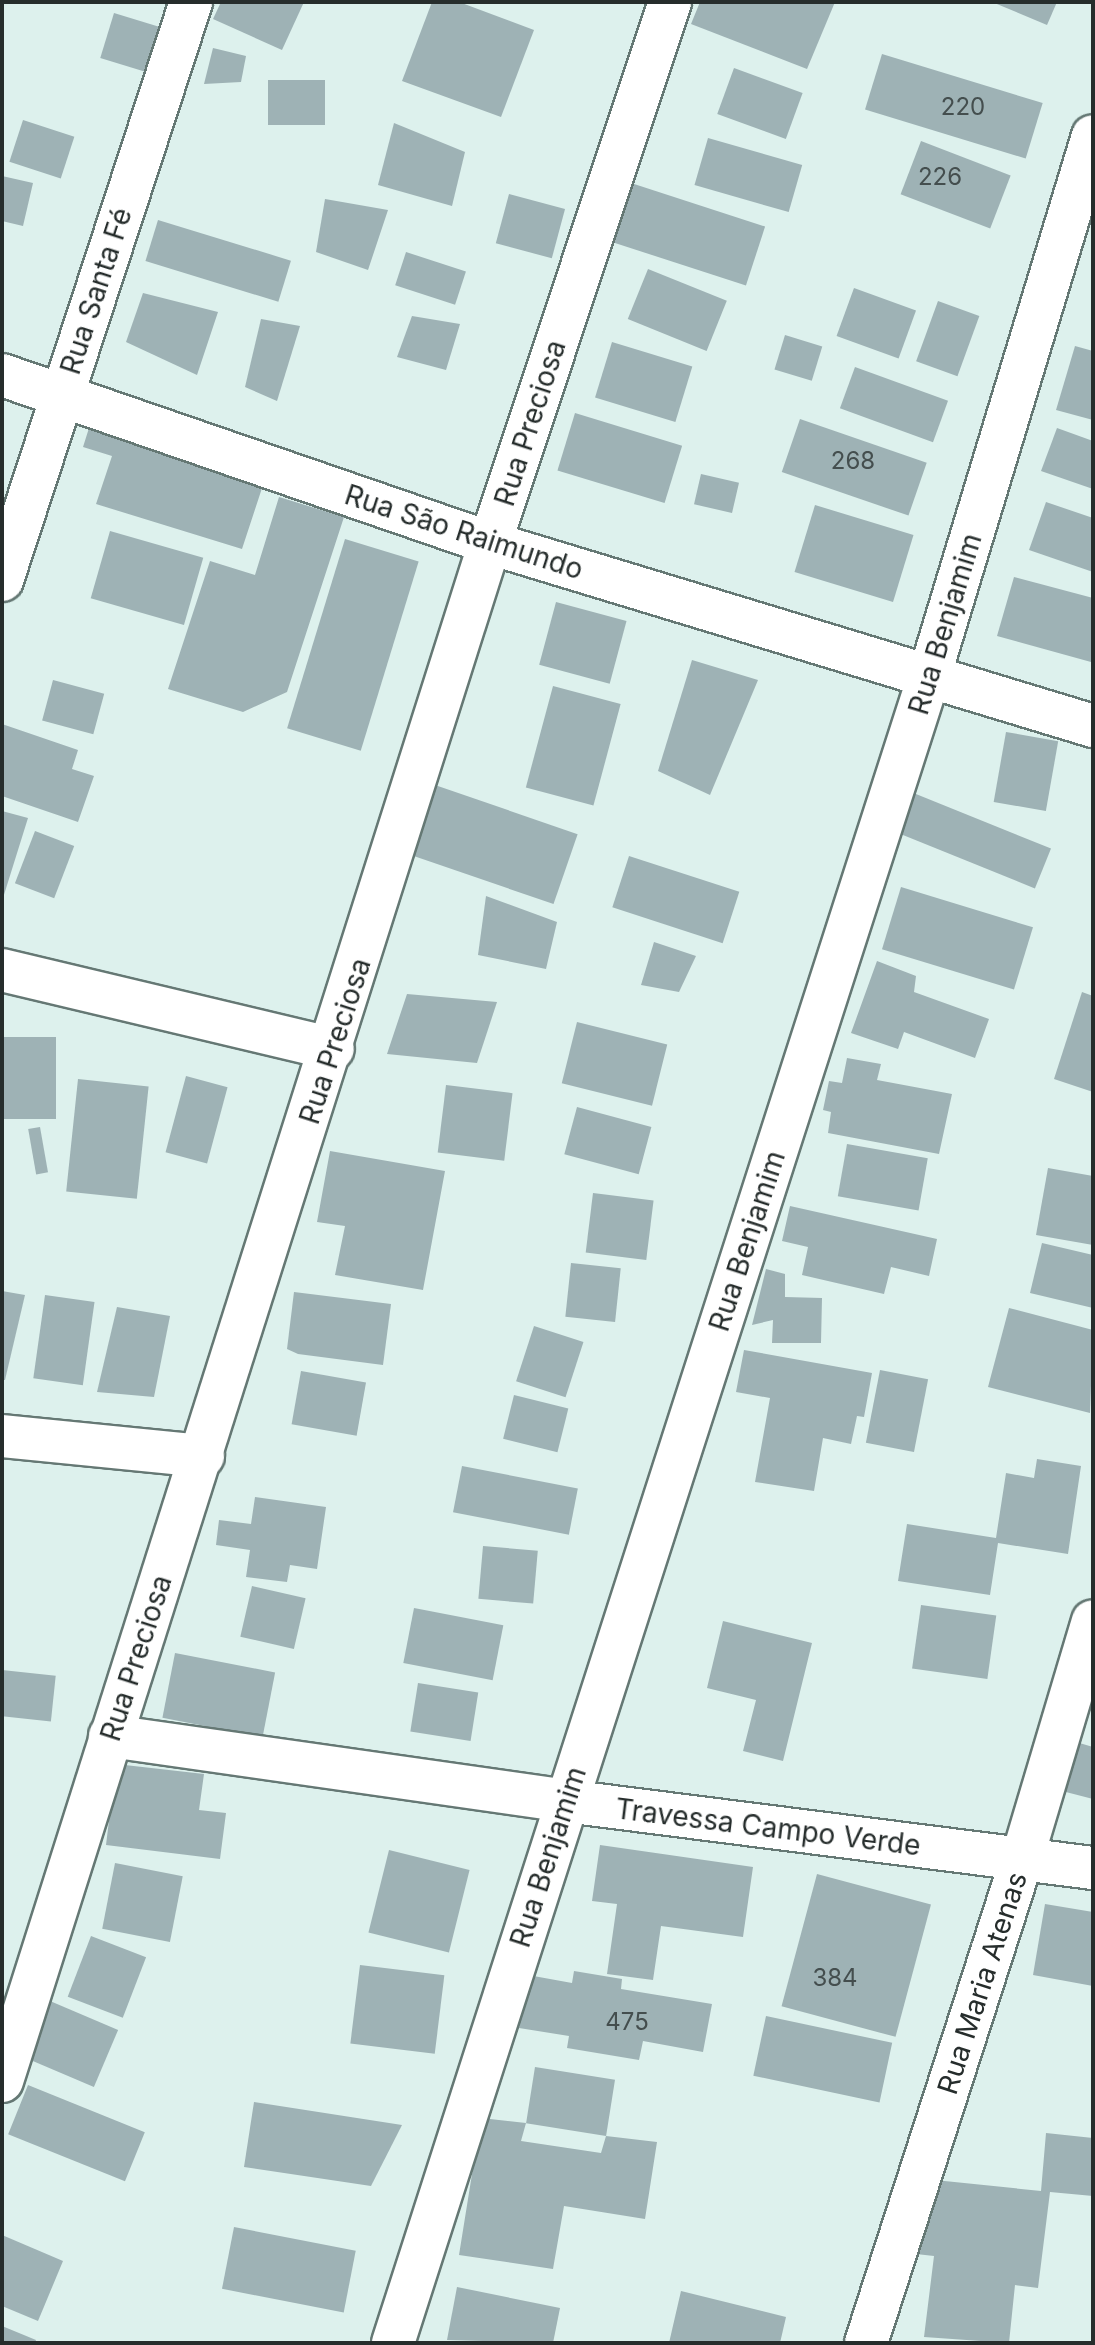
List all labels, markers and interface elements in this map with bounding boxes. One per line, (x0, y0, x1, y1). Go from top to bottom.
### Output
house number: 220 (941, 93, 985, 121)
house number: 226 (918, 163, 962, 191)
street label: Rua Santa Fé (53, 204, 139, 378)
street label: Rua Preciosa (487, 336, 573, 510)
house number: 268 (831, 447, 875, 475)
street label: Rua São Raimundo (341, 478, 587, 586)
street label: Rua Benjamim (901, 529, 989, 719)
street label: Rua Preciosa (292, 954, 378, 1128)
street label: Rua Benjamim (702, 1147, 792, 1335)
street label: Rua Preciosa (93, 1571, 179, 1745)
street label: Rua Benjamim (503, 1763, 593, 1951)
street label: Travessa Campo Verde (613, 1792, 923, 1862)
street label: Rua Maria Atenas (930, 1868, 1034, 2098)
house number: 384 (812, 1964, 858, 1992)
house number: 475 (605, 2008, 649, 2036)

